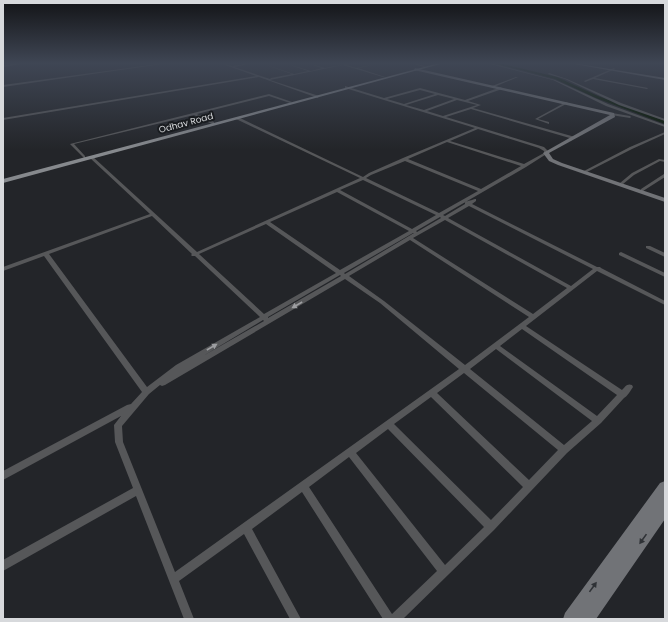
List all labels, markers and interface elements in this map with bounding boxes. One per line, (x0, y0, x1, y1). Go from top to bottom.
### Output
street label: Odhav Road (157, 110, 215, 136)
one-way arrow (292, 301, 303, 308)
one-way arrow (206, 344, 218, 351)
one-way arrow (639, 533, 647, 544)
one-way arrow (589, 582, 597, 593)

